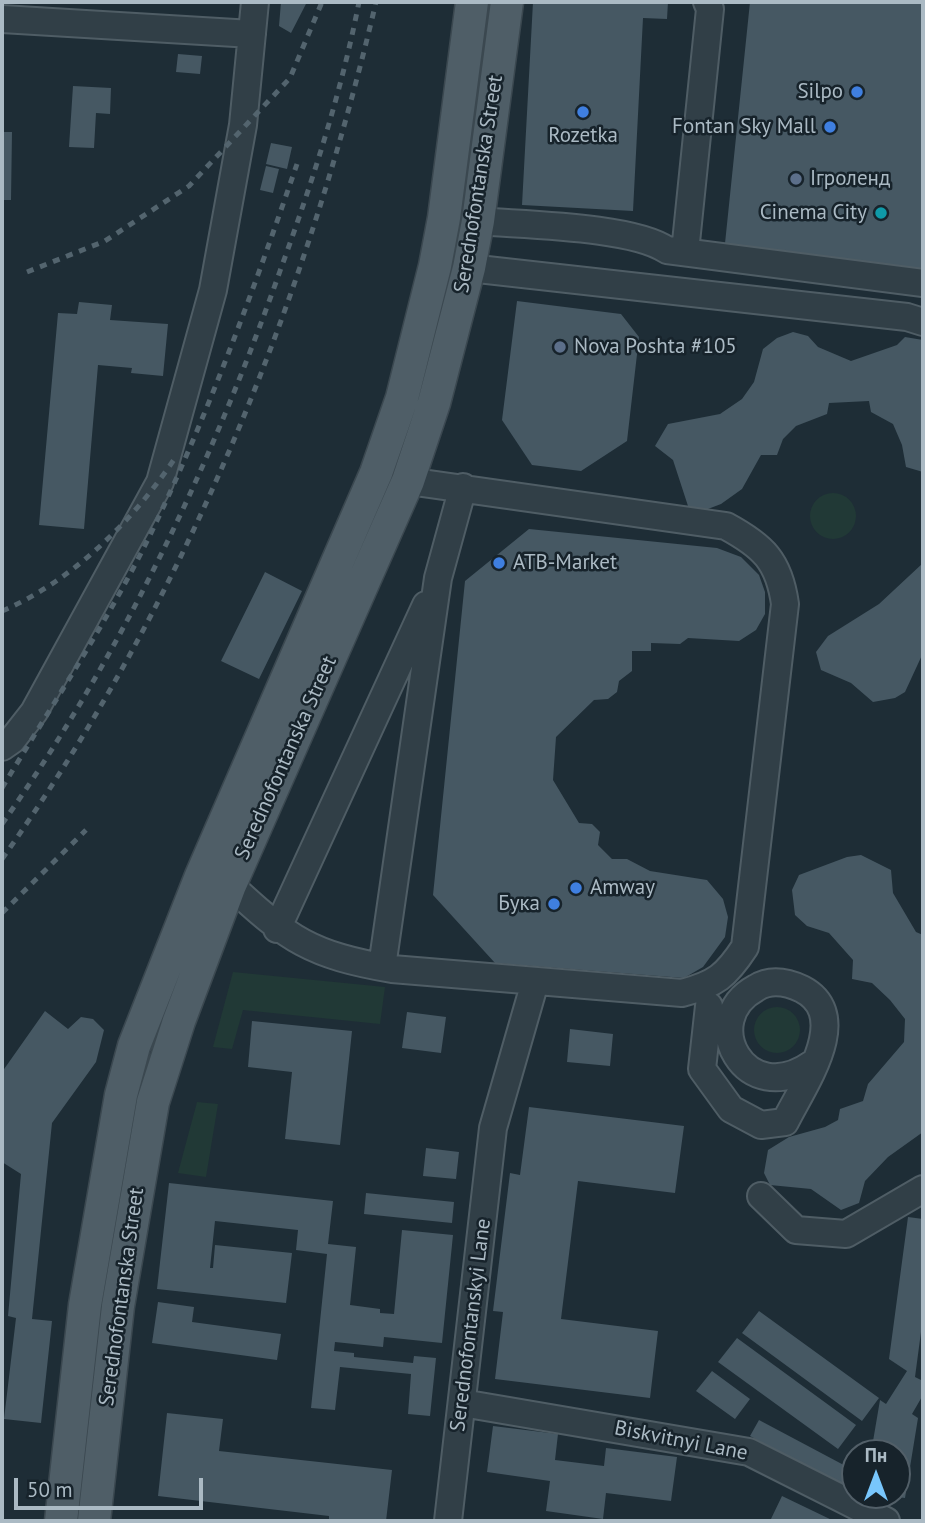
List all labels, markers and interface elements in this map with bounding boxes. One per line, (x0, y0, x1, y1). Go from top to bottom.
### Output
street label: Serednofontanska Street (449, 73, 509, 295)
place label: Silpo (797, 79, 843, 105)
marker: Silpo (849, 84, 865, 100)
marker: Rozetka (575, 104, 591, 120)
place label: Fontan Sky Mall (672, 114, 816, 140)
marker: Fontan Sky Mall (822, 119, 838, 135)
place label: Rozetka (548, 123, 618, 149)
place label: Ігроленд (810, 166, 890, 192)
marker: Ігроленд (788, 171, 804, 187)
place label: Cinema City (760, 200, 867, 226)
marker: Cinema City (873, 205, 889, 221)
place label: Nova Poshta #105 (574, 334, 737, 360)
marker: Nova Poshta #105 (552, 339, 568, 355)
place label: ATB-Market (513, 550, 617, 576)
marker: ATB-Market (491, 555, 507, 571)
street label: Serednofontanska Street (230, 652, 342, 864)
place label: Amway (590, 875, 655, 901)
marker: Amway (568, 880, 584, 896)
place label: Бука (498, 891, 540, 917)
marker: Бука (546, 896, 562, 912)
street label: Serednofontanska Street (94, 1186, 150, 1408)
street label: Serednofontanskyi Lane (445, 1217, 497, 1433)
street label: Biskvitnyi Lane (612, 1416, 750, 1466)
north arrow (841, 1439, 911, 1509)
text: Пн (865, 1443, 887, 1467)
scale bar (18, 1464, 206, 1508)
text: 50 m (27, 1476, 73, 1503)

